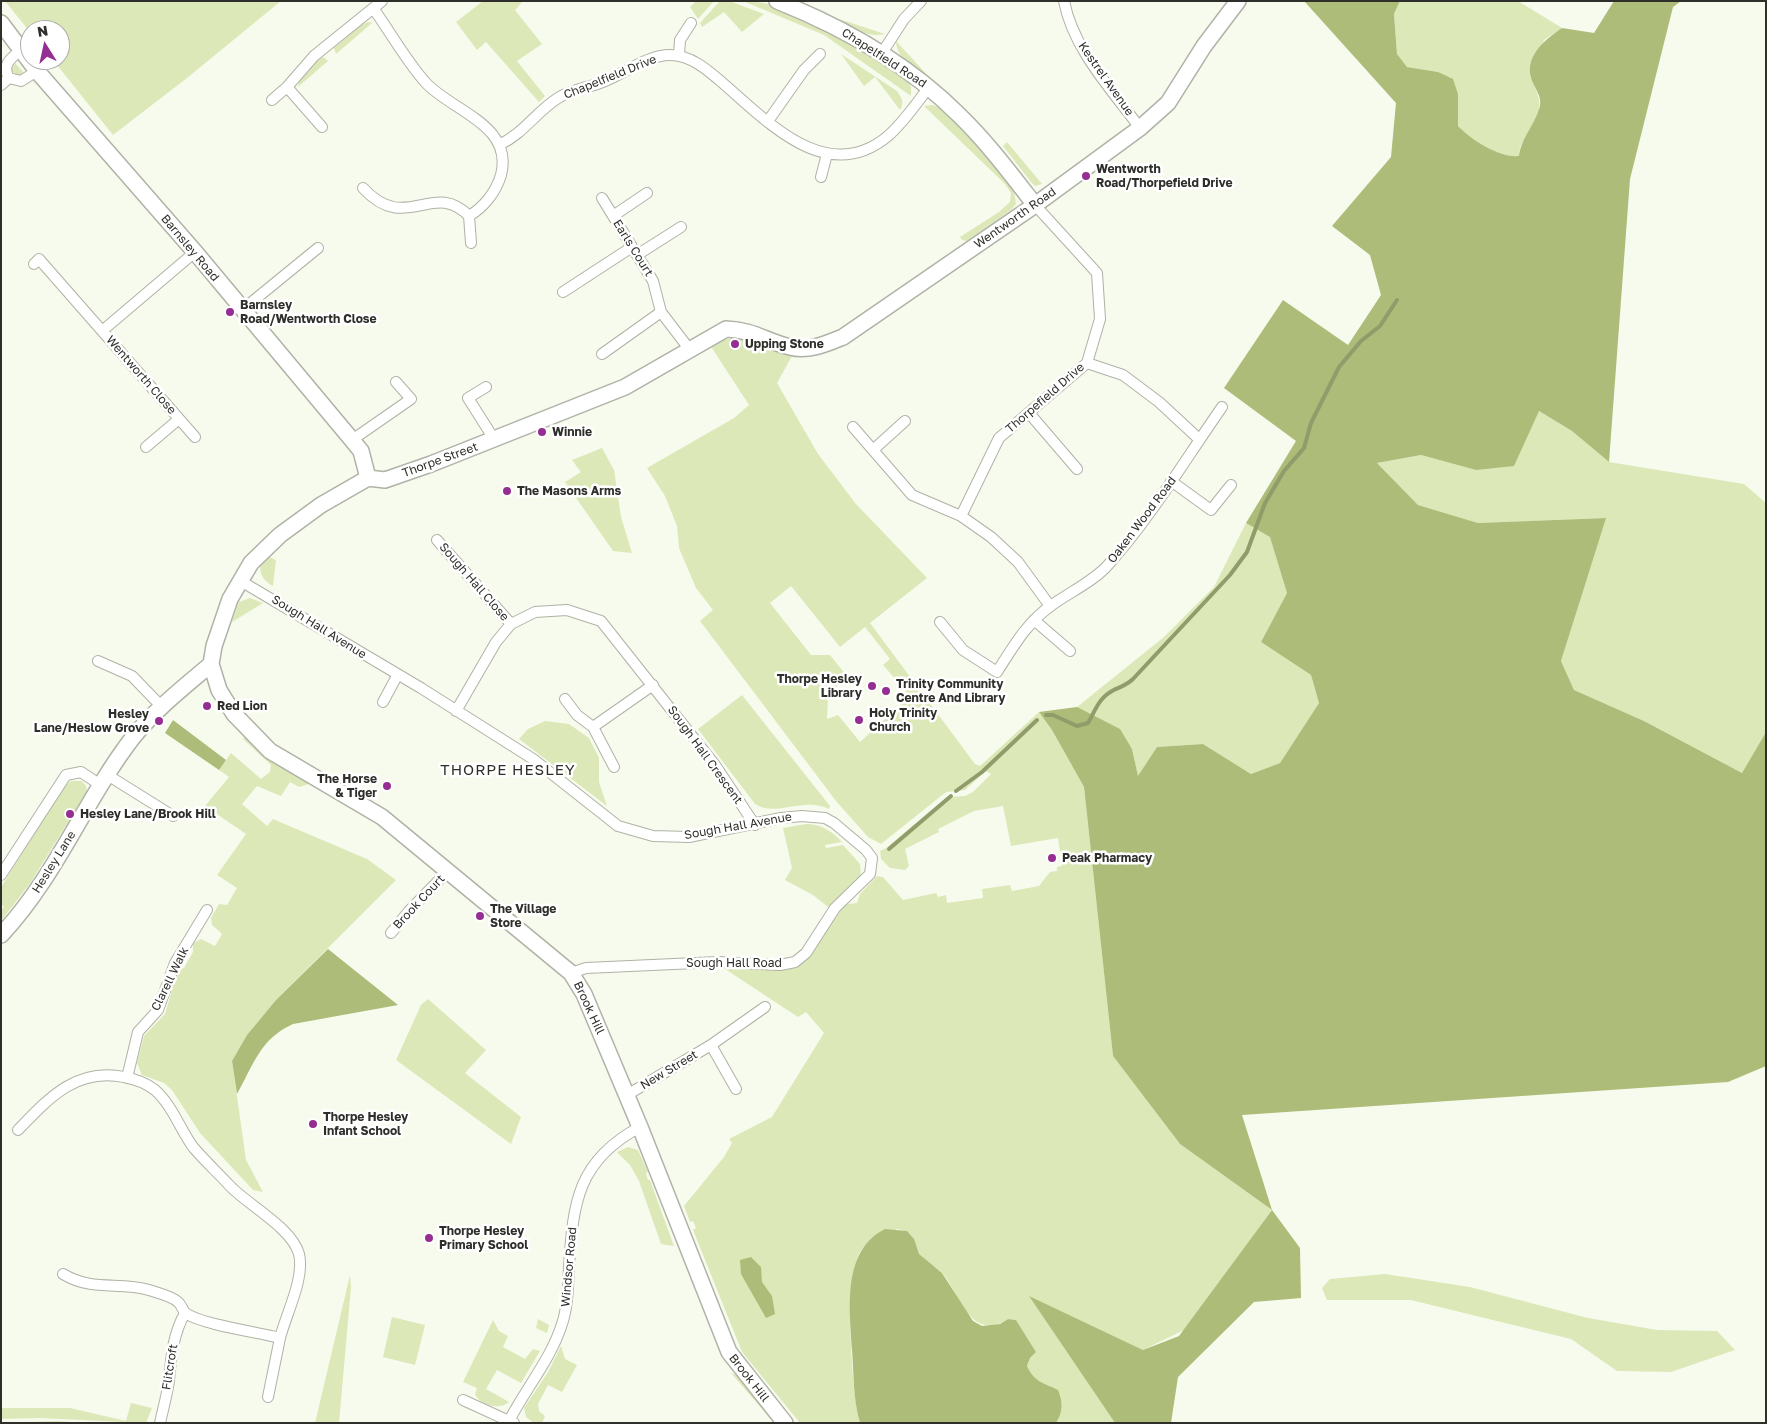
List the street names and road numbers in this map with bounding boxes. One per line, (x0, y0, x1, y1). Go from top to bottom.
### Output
street label: Chapelfield Road (839, 25, 929, 91)
street label: Kestrel Avenue (1075, 39, 1137, 119)
street label: Chapelfield Drive (562, 52, 658, 102)
street label: Wentworth Road (971, 184, 1059, 252)
street label: Barnsley Road (158, 212, 222, 284)
street label: Earls Court (610, 217, 656, 279)
street label: Wentworth Close (103, 333, 179, 417)
street label: Thorpefield Drive (1003, 360, 1087, 436)
street label: Thorpe Street (400, 440, 480, 480)
street label: Oaken Wood Road (1105, 474, 1179, 566)
street label: Sough Hall Close (436, 540, 512, 624)
street label: Sough Hall Avenue (269, 592, 369, 662)
street label: Sough Hall Crescent (664, 703, 746, 807)
street label: Sough Hall Avenue (683, 809, 793, 843)
street label: Hesley Lane (29, 828, 79, 896)
street label: Brook Court (390, 872, 448, 932)
street label: Clarell Walk (148, 945, 192, 1013)
street label: Sough Hall Road (686, 956, 782, 970)
street label: Brook Hill (570, 979, 608, 1037)
street label: New Street (638, 1047, 700, 1093)
street label: Windsor Road (558, 1226, 580, 1308)
street label: Flitcroft (159, 1343, 181, 1391)
street label: Brook Hill (726, 1351, 772, 1405)

